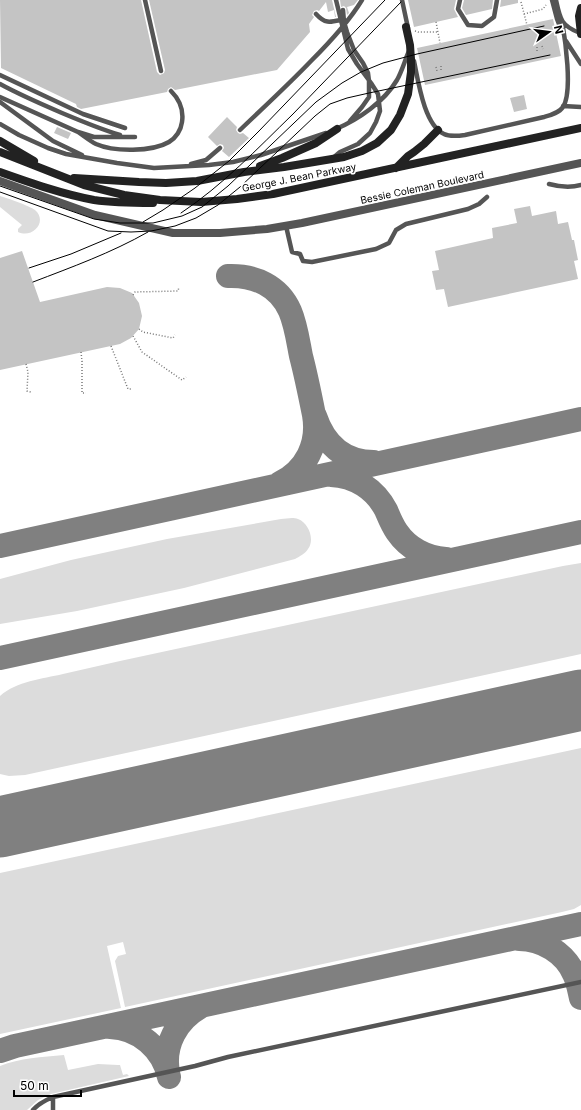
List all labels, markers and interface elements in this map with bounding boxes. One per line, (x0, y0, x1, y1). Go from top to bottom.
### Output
north arrow (529, 12, 569, 52)
text: N (551, 24, 567, 35)
street label: George J. Bean Parkway (241, 160, 358, 194)
street label: Bessie Coleman Boulevard (359, 168, 485, 206)
scale bar (14, 1072, 81, 1098)
text: 50 m (20, 1078, 49, 1093)

